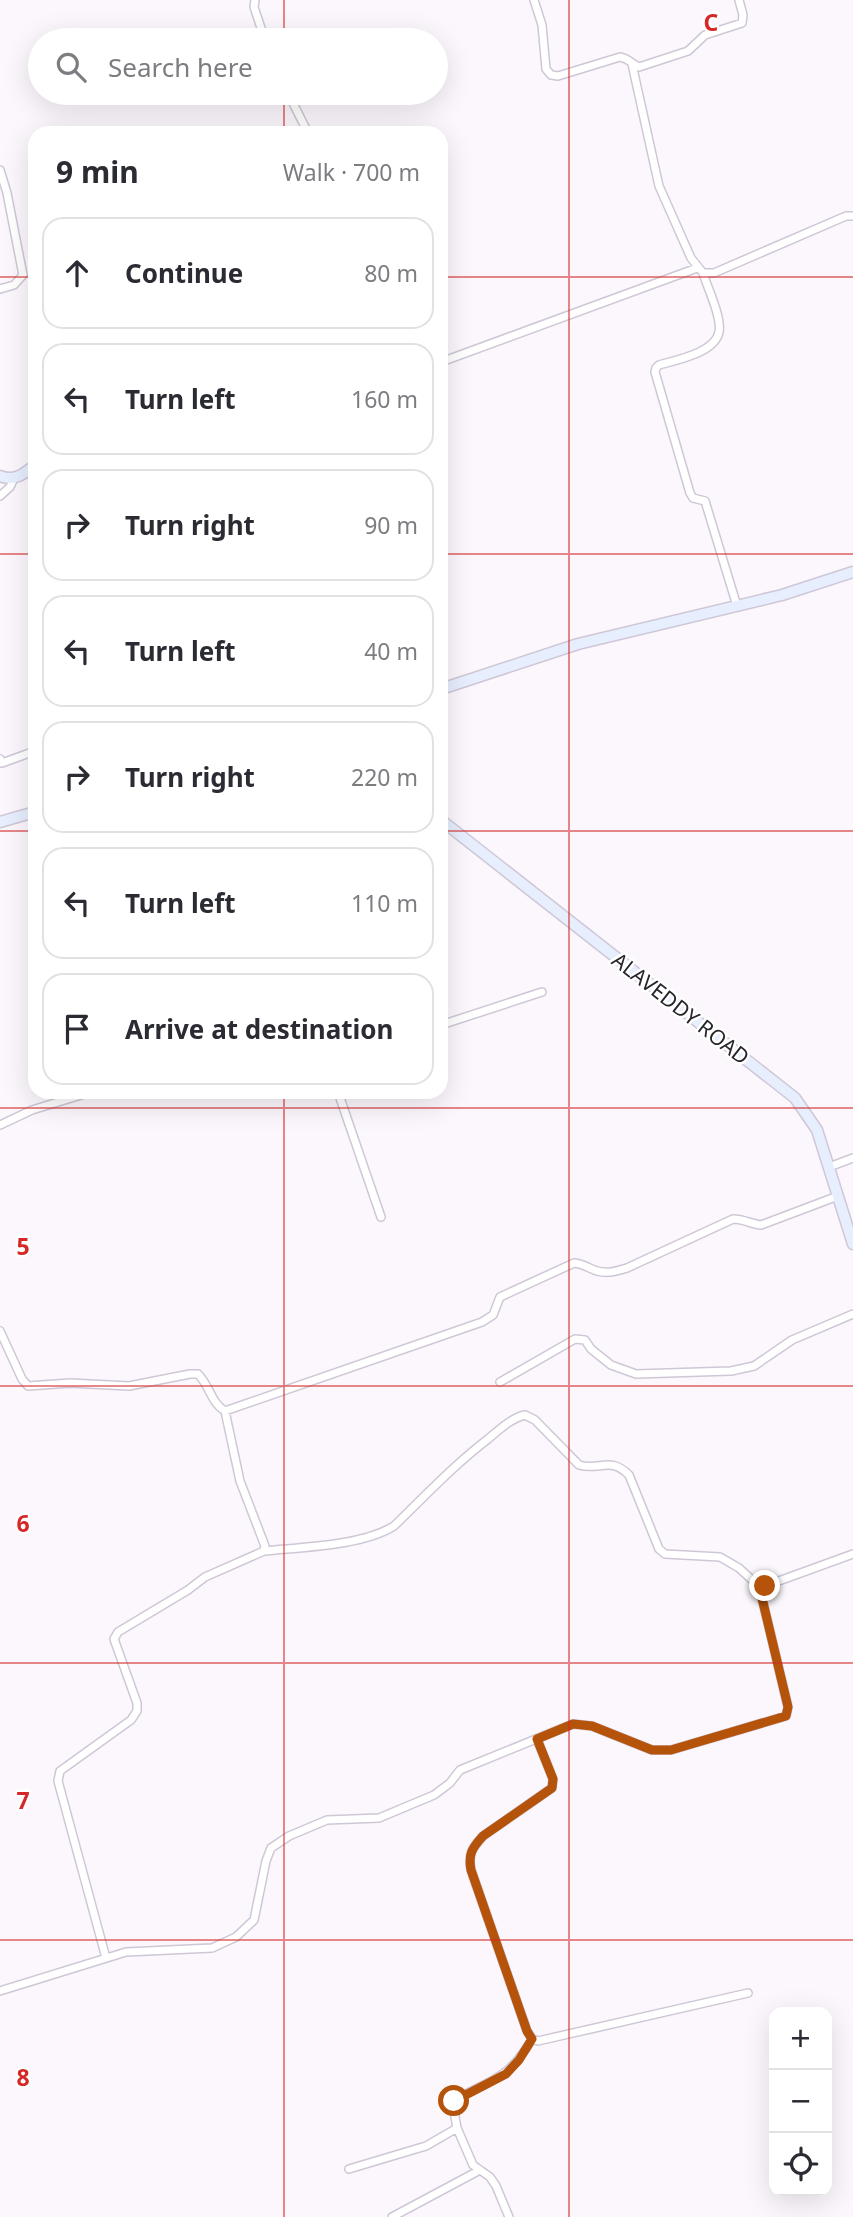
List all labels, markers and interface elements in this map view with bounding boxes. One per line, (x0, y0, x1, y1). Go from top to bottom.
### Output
text: C (704, 6, 719, 38)
search box (28, 28, 448, 105)
icon: search (52, 48, 90, 86)
text: Search here (108, 49, 253, 85)
text: 9 min (56, 151, 139, 192)
text: Walk · 700 m (283, 156, 420, 188)
icon: ahead (58, 254, 96, 292)
text: Continue (125, 255, 243, 291)
text: 80 m (364, 257, 418, 289)
icon: left (58, 380, 96, 418)
text: Turn left (125, 381, 236, 417)
text: 160 m (351, 383, 418, 415)
icon: right (58, 506, 96, 544)
text: Turn right (125, 507, 255, 543)
text: 90 m (364, 509, 418, 541)
icon: left (58, 632, 96, 670)
text: Turn left (125, 633, 236, 669)
text: 40 m (364, 635, 418, 667)
icon: right (58, 758, 96, 796)
text: Turn right (125, 759, 255, 795)
text: 220 m (351, 761, 418, 793)
icon: left (58, 884, 96, 922)
text: Turn left (125, 885, 236, 921)
text: 110 m (351, 887, 418, 919)
street label: ALAVEDDY ROAD (607, 946, 755, 1070)
icon: arrive (58, 1010, 96, 1048)
text: Arrive at destination (125, 1011, 394, 1047)
text: 5 (16, 1230, 30, 1262)
text: 6 (16, 1507, 30, 1539)
route end (749, 1570, 780, 1601)
text: 7 (16, 1784, 30, 1816)
map controls (769, 2007, 832, 2196)
button: + (769, 2007, 832, 2070)
text: 8 (16, 2061, 30, 2093)
button: − (769, 2070, 832, 2133)
route start (438, 2085, 469, 2116)
button: locate (769, 2133, 832, 2196)

